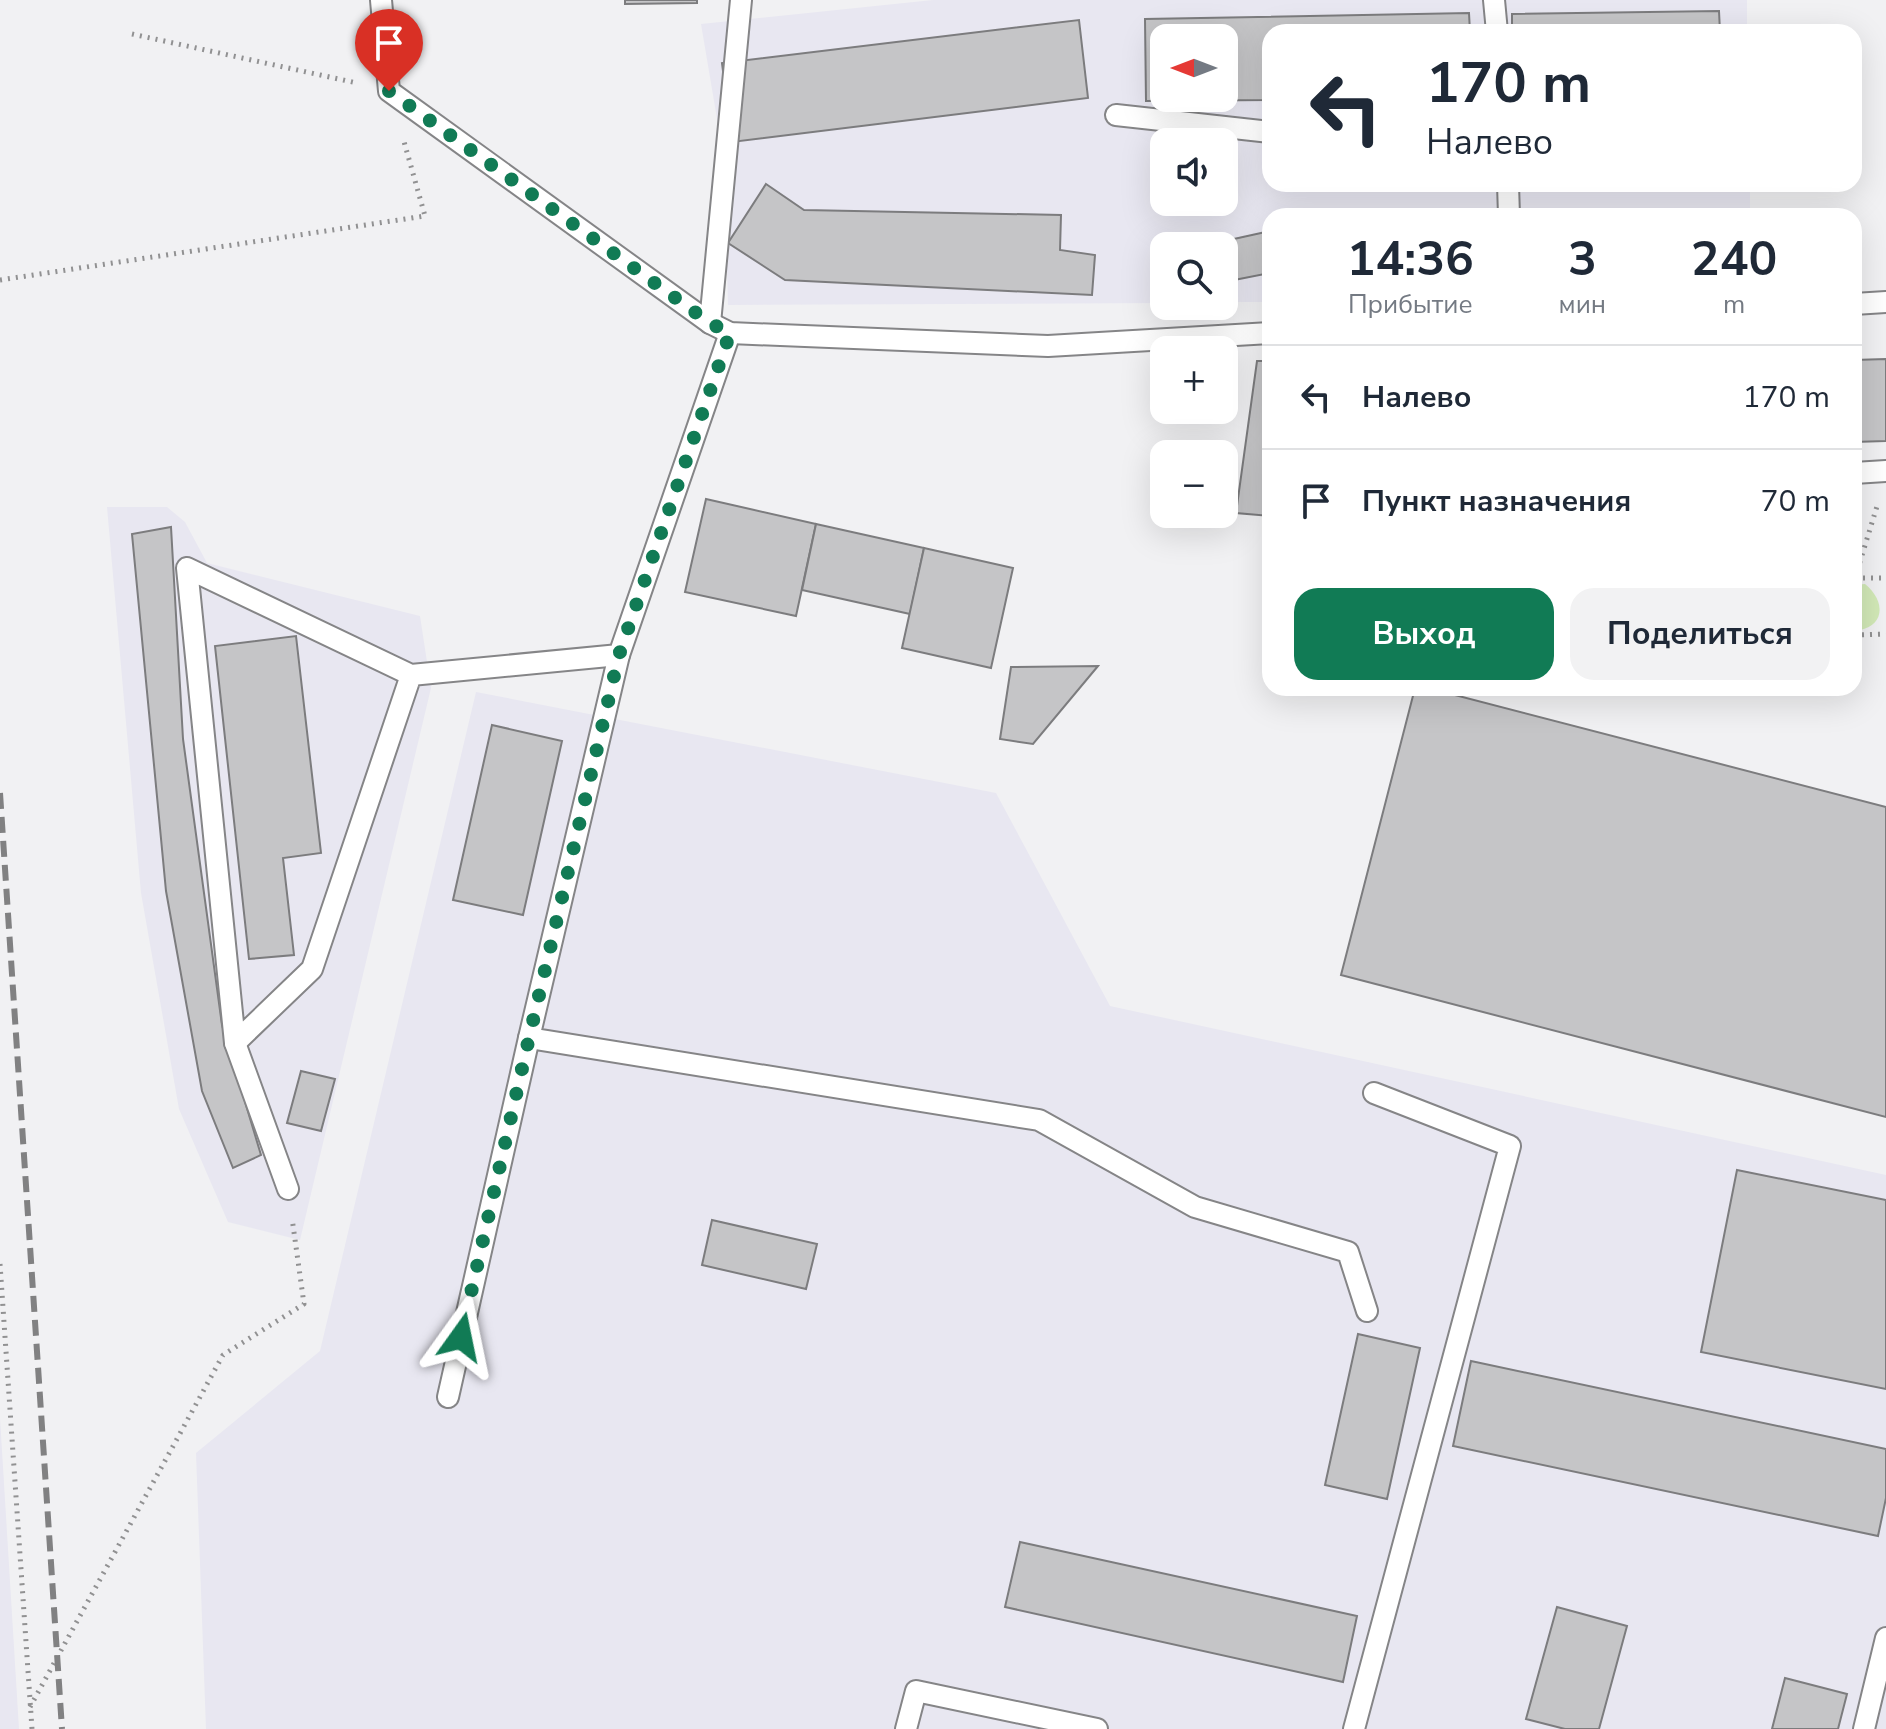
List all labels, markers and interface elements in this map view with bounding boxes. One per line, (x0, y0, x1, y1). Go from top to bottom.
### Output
pin (355, 9, 423, 91)
icon: arrive (367, 21, 411, 65)
north arrow (1150, 24, 1238, 112)
map controls (1150, 24, 1238, 528)
text: 170 m (1426, 45, 1591, 122)
icon: left (1294, 56, 1398, 160)
text: Налево (1426, 118, 1553, 167)
button: sound (1150, 128, 1238, 216)
text: 14:36 (1347, 226, 1474, 292)
text: 3 (1568, 226, 1597, 292)
text: 240 (1691, 226, 1777, 292)
button: search (1150, 232, 1238, 320)
text: Прибытие (1348, 287, 1473, 322)
text: мин (1559, 287, 1606, 322)
text: m (1723, 287, 1745, 322)
button: + (1150, 336, 1238, 424)
icon: left (1294, 375, 1338, 419)
text: Налево (1362, 377, 1471, 418)
text: 170 m (1743, 377, 1830, 418)
button: − (1150, 440, 1238, 528)
icon: arrive (1294, 479, 1338, 523)
text: Пункт назначения (1362, 481, 1631, 522)
text: 70 m (1761, 481, 1830, 522)
button: Выход (1294, 588, 1554, 680)
button: Поделиться (1570, 588, 1830, 680)
position arrow (419, 1295, 503, 1379)

